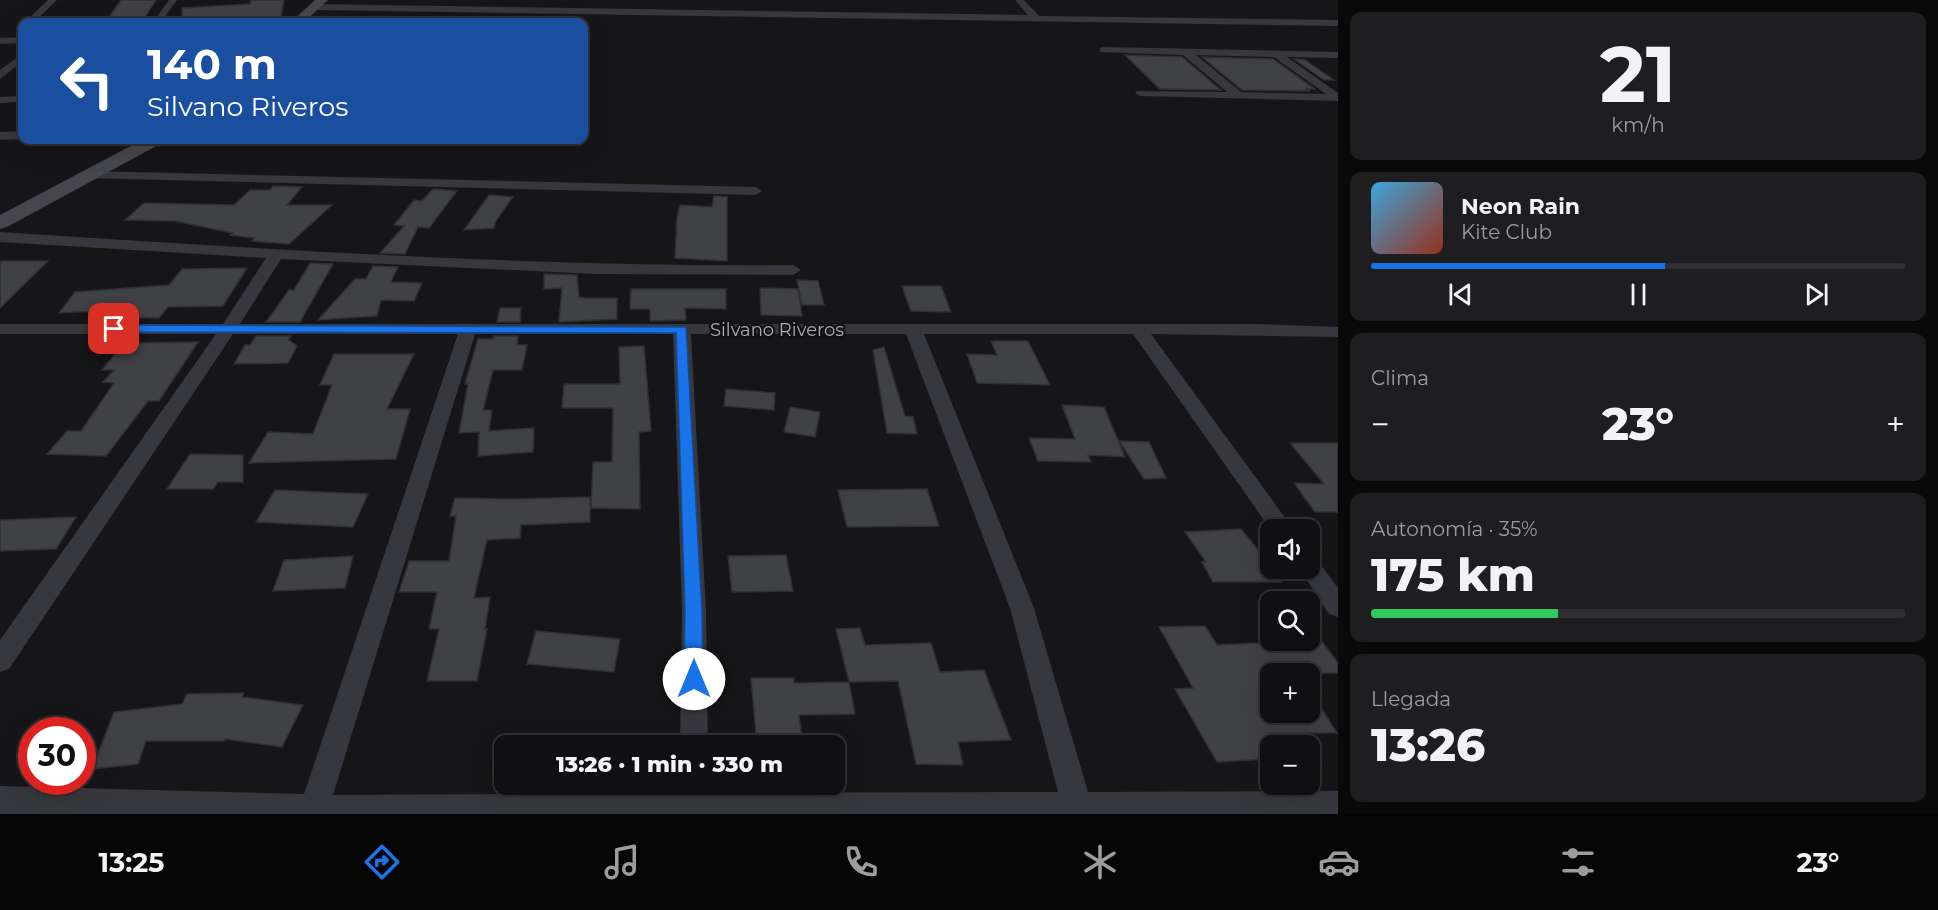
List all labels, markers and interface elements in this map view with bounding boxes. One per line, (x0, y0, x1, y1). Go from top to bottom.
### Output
text: 21 (1600, 26, 1676, 122)
text: 140 m (147, 38, 277, 90)
icon: left (48, 42, 126, 120)
text: Silvano Riveros (147, 90, 348, 123)
text: km/h (1611, 113, 1665, 137)
text: Neon Rain (1461, 193, 1580, 220)
text: Kite Club (1461, 220, 1552, 244)
icon: previous (1444, 278, 1477, 311)
icon: pause (1622, 278, 1655, 311)
icon: next (1800, 278, 1833, 311)
pin (88, 303, 139, 354)
icon: arrive (97, 312, 130, 345)
street label: Silvano Riveros (710, 319, 844, 341)
text: Clima (1371, 366, 1429, 390)
text: 23° (1602, 396, 1674, 451)
text: − (1371, 404, 1390, 444)
text: + (1886, 404, 1905, 444)
text: Autonomía · 35% (1371, 517, 1538, 541)
map controls (1260, 519, 1320, 795)
button: sound (1260, 519, 1320, 579)
text: 175 km (1371, 547, 1535, 602)
button: search (1260, 591, 1320, 651)
position arrow (662, 647, 726, 711)
button: + (1260, 663, 1320, 723)
text: Llegada (1371, 687, 1451, 711)
speed limit sign: 30 (18, 717, 96, 795)
text: 13:26 (1371, 717, 1485, 772)
button: − (1260, 735, 1320, 795)
text: 13:26 · 1 min · 330 m (556, 751, 783, 778)
icon: directions (361, 841, 403, 883)
icon: music (601, 841, 643, 883)
icon: phone (840, 841, 882, 883)
icon: climate (1079, 841, 1121, 883)
icon: car (1318, 841, 1360, 883)
icon: filters (1557, 841, 1599, 883)
text: 13:25 (99, 846, 164, 879)
text: 23° (1797, 846, 1839, 879)

